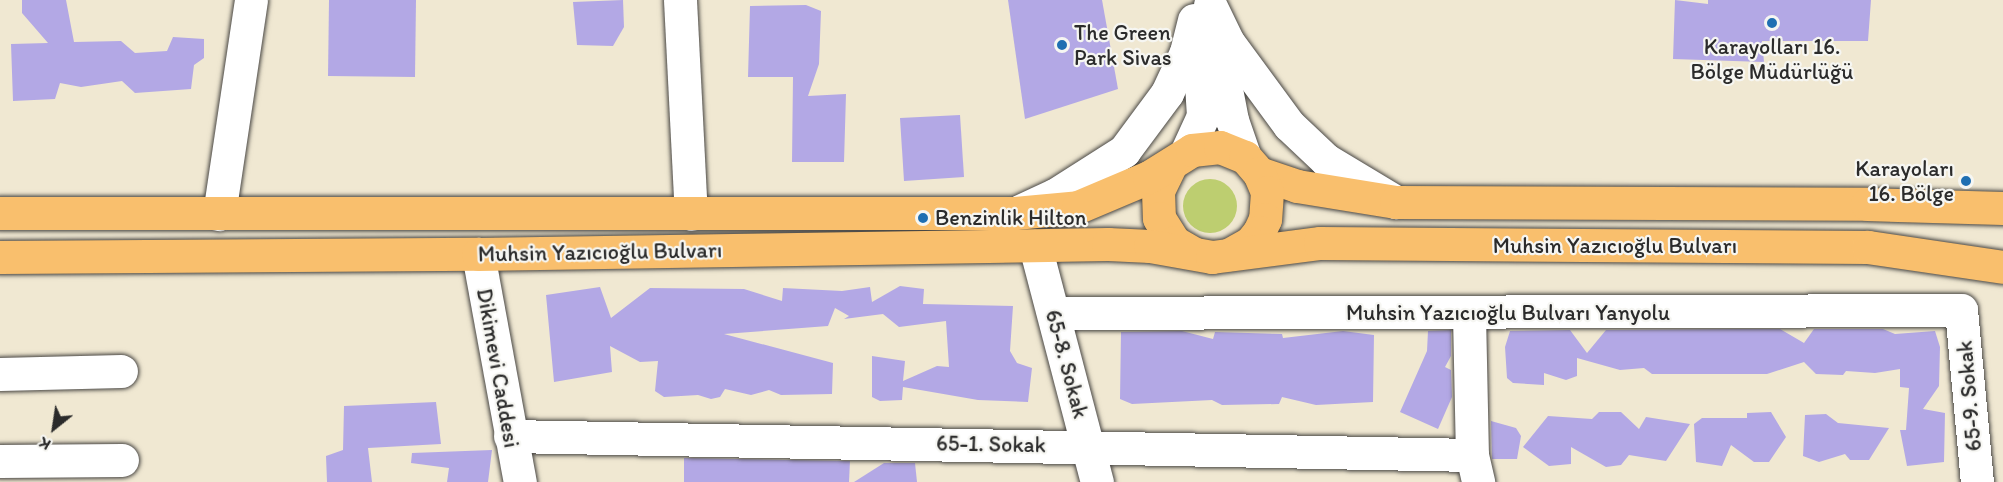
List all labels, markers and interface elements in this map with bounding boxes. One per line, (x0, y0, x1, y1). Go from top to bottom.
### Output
marker: Karayolları 16. Bölge Müdürlüğü (1765, 16, 1779, 30)
place label: The Green Park Sivas (1074, 19, 1171, 70)
place label: Karayolları 16. Bölge Müdürlüğü (1691, 33, 1853, 84)
marker: The Green Park Sivas (1055, 38, 1069, 52)
place label: Karayoları 16. Bölge (1855, 155, 1954, 206)
marker: Karayoları 16. Bölge (1959, 174, 1973, 188)
place label: Benzinlik Hilton (935, 205, 1087, 231)
marker: Benzinlik Hilton (916, 211, 930, 225)
street label: Muhsin Yazıcıoğlu Bulvarı (1494, 233, 1736, 259)
street label: Muhsin Yazıcıoğlu Bulvarı (479, 237, 721, 267)
street label: Dikimevi Caddesi (471, 286, 525, 450)
street label: Muhsin Yazıcıoğlu Bulvarı Yanyolu (1347, 300, 1669, 326)
street label: 65-8. Sokak (1040, 307, 1094, 421)
street label: 65-9. Sokak (1951, 340, 1987, 452)
north arrow (24, 398, 84, 458)
street label: 65-1. Sokak (936, 430, 1046, 458)
text: K (36, 433, 54, 455)

